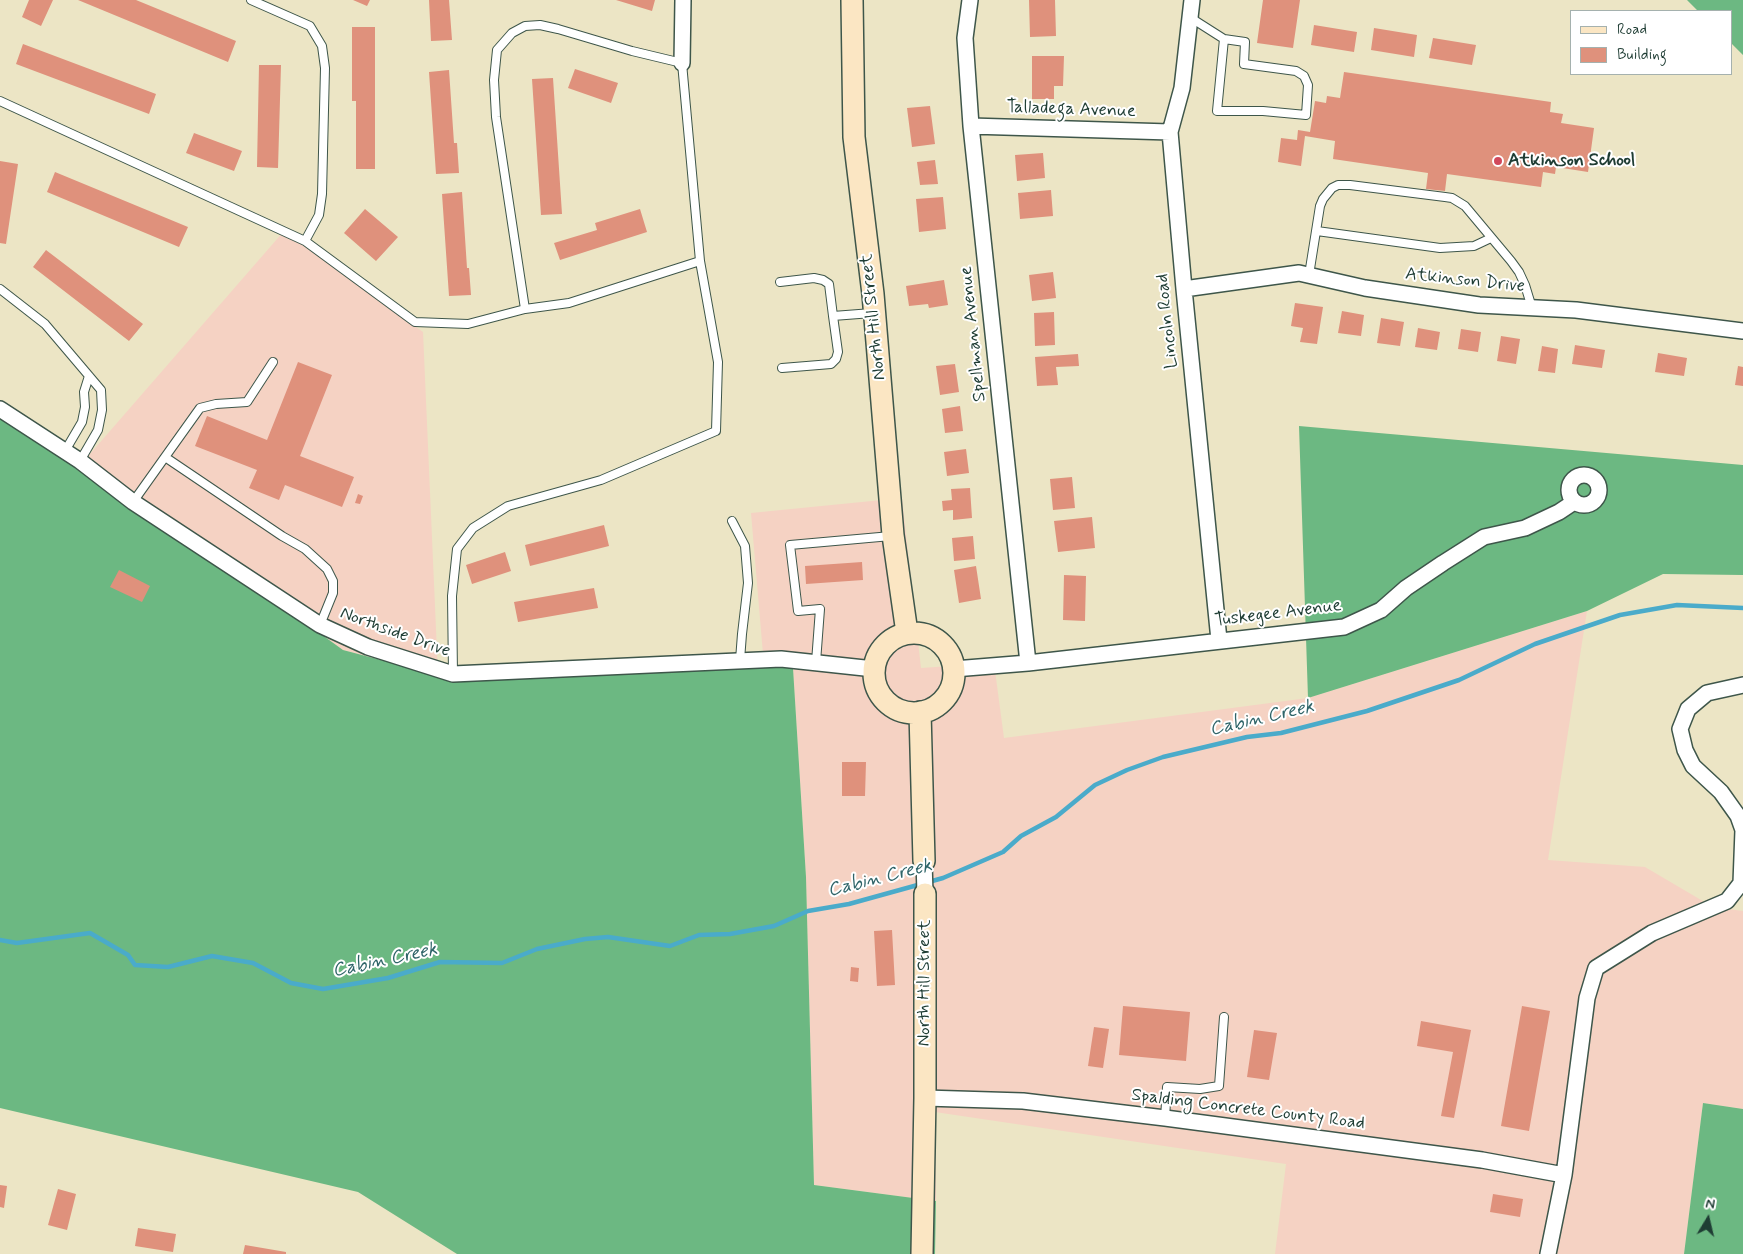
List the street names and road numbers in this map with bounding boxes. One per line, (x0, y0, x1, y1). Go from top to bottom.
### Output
street label: Talladega Avenue (1006, 97, 1136, 123)
street label: North Hill Street (857, 253, 891, 381)
street label: Atkinson Drive (1404, 264, 1526, 298)
street label: Spellman Avenue (956, 265, 992, 403)
street label: Lincoln Road (1152, 273, 1184, 369)
street label: Tuskegee Avenue (1213, 596, 1343, 632)
street label: Northside Drive (337, 603, 453, 663)
street label: North Hill Street (914, 920, 936, 1046)
street label: Spalding Concrete County Road (1130, 1085, 1366, 1135)

